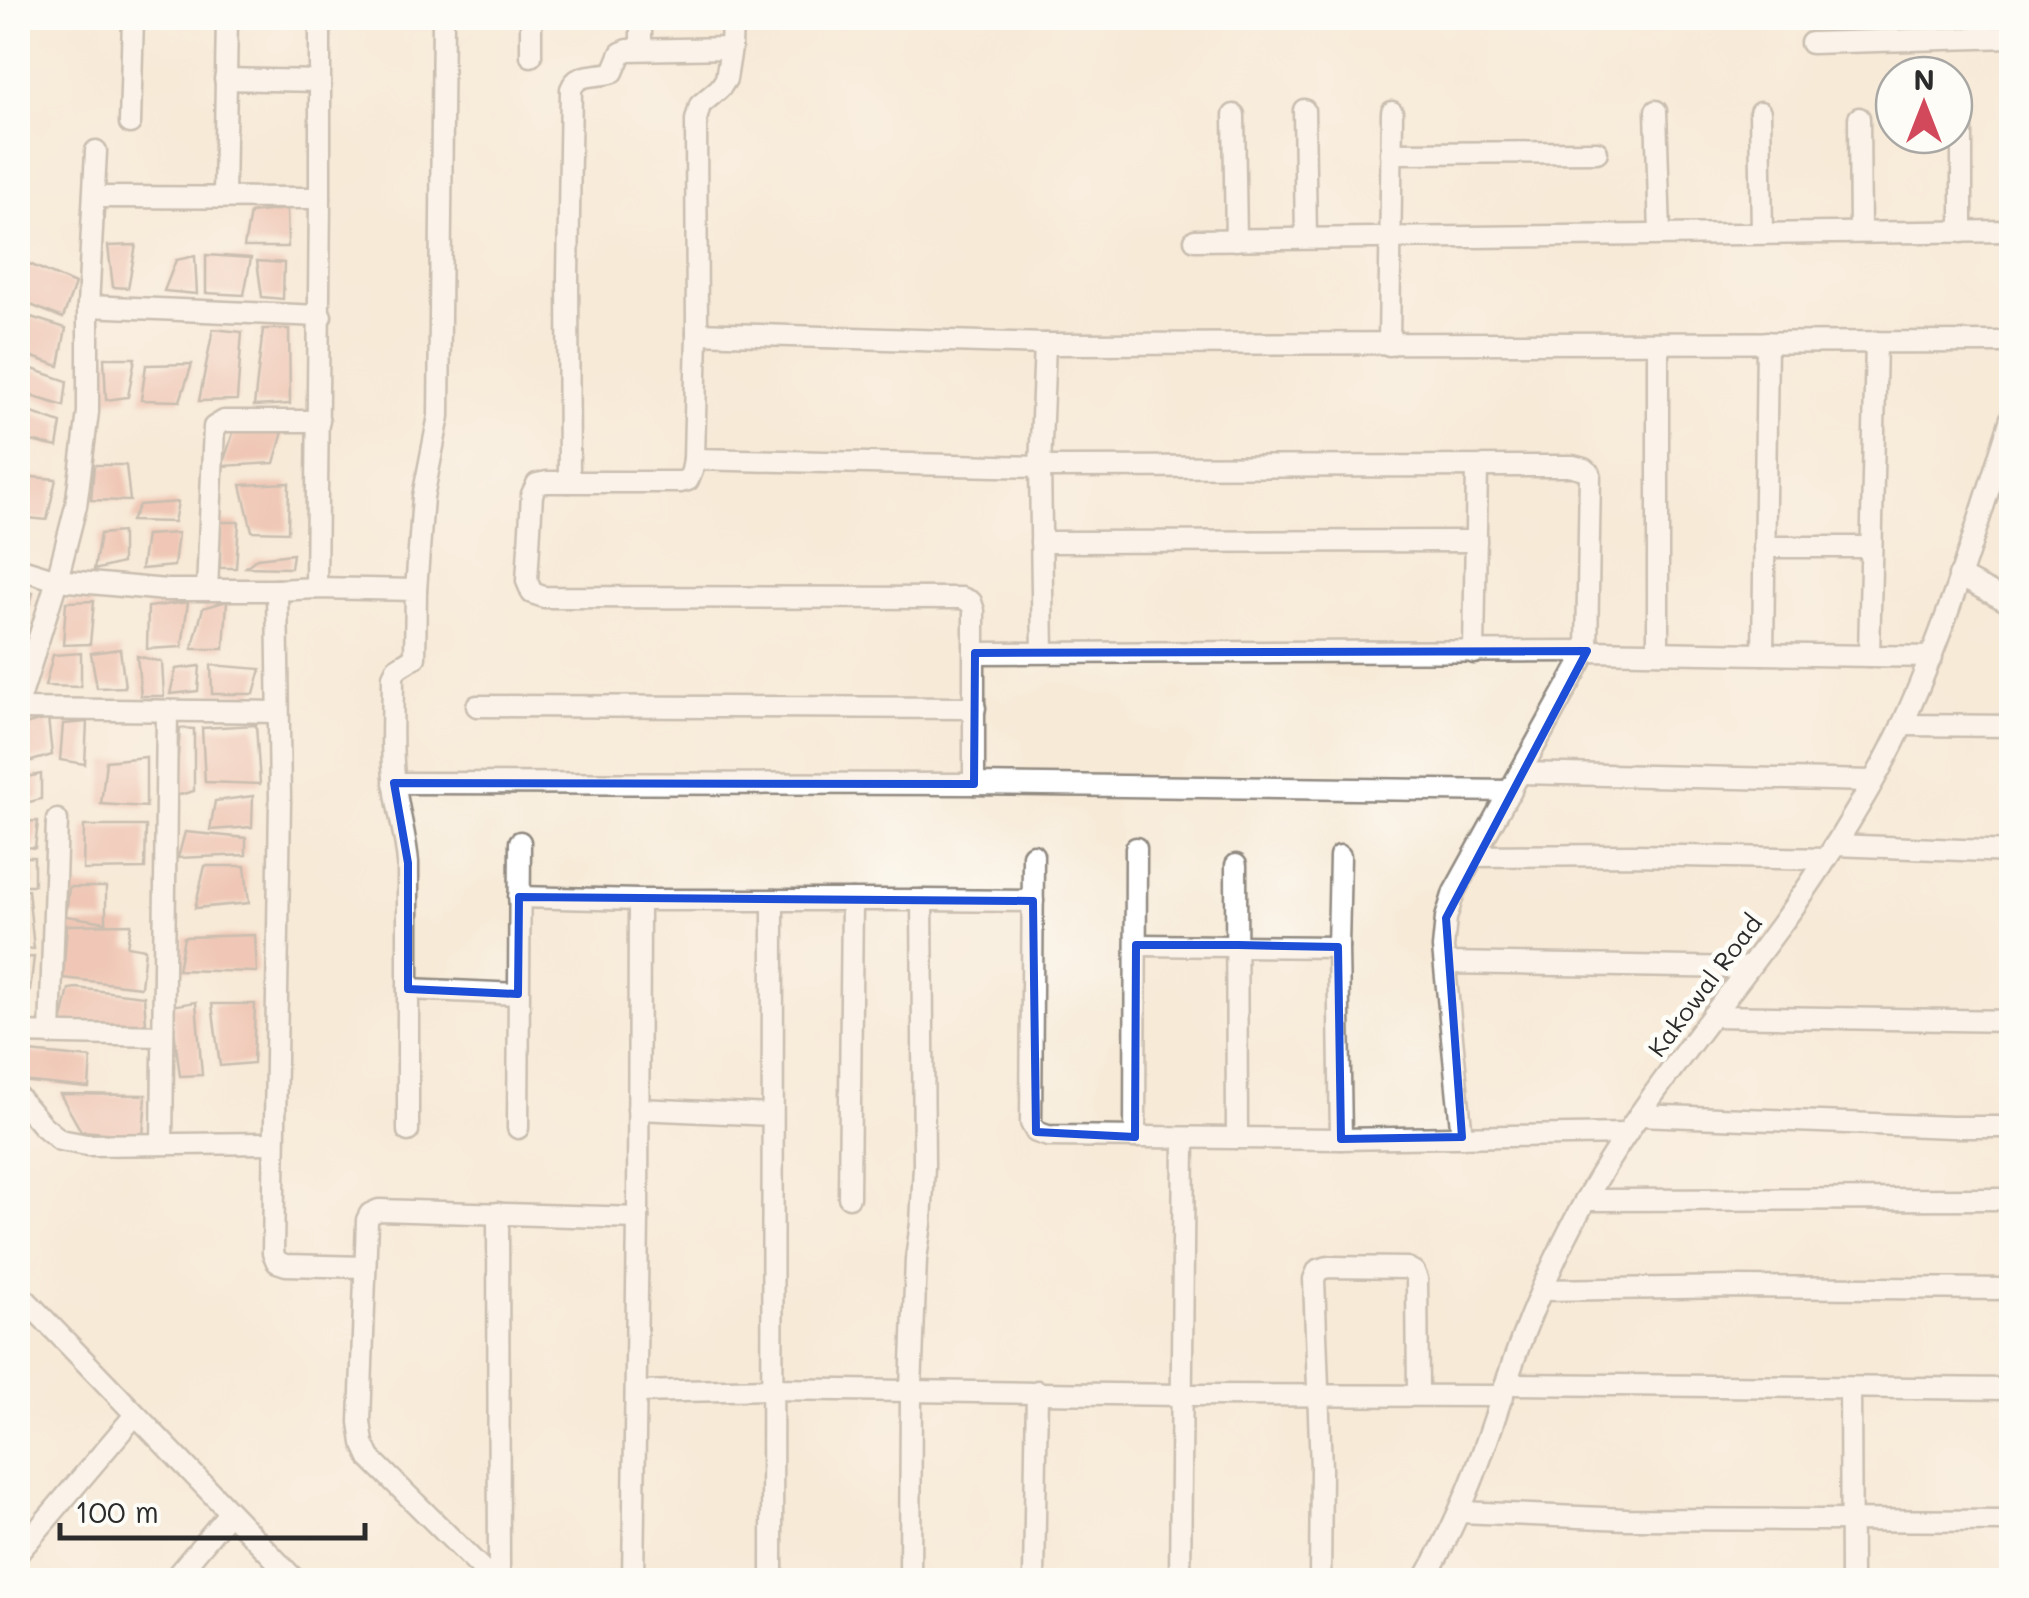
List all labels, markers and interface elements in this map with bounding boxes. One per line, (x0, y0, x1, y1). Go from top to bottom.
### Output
north arrow (1874, 55, 1974, 155)
text: N (1913, 61, 1935, 97)
street label: Kakowal Road (1640, 907, 1768, 1063)
scale bar (60, 1478, 365, 1540)
text: 100 m (75, 1491, 159, 1531)

